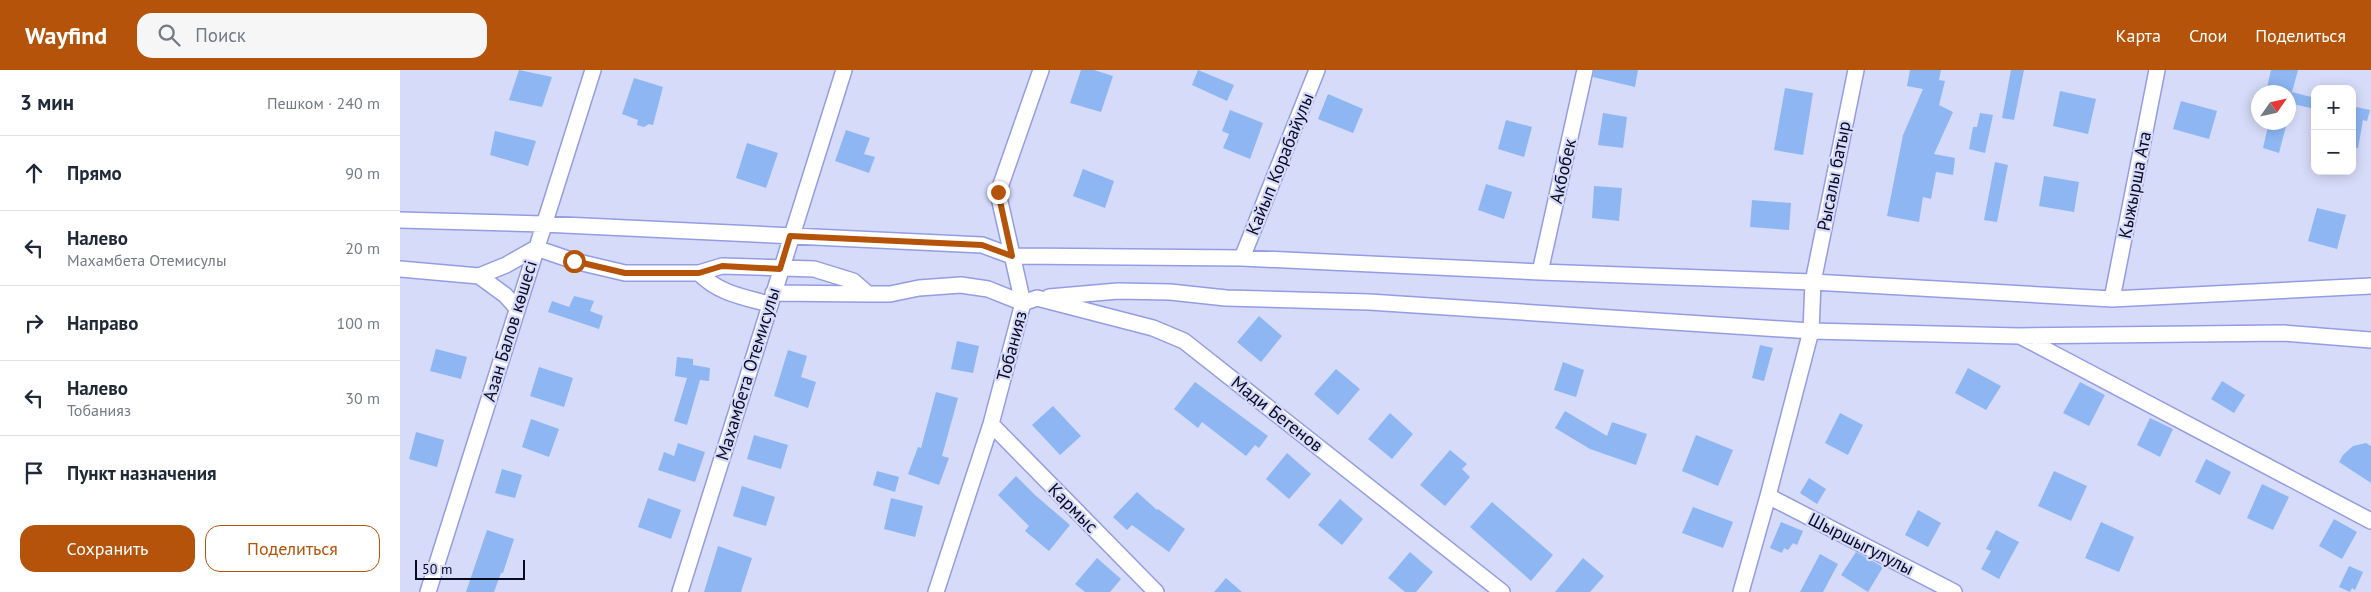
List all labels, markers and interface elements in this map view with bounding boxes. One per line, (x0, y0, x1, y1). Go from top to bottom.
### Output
search box (137, 13, 487, 58)
text: Wayfind (25, 20, 107, 51)
icon: search (155, 21, 183, 49)
text: Поиск (195, 23, 246, 47)
text: Карта (2116, 24, 2161, 47)
text: Слои (2189, 24, 2227, 47)
text: Поделиться (2255, 24, 2346, 47)
north arrow (2251, 85, 2296, 130)
map controls (2311, 85, 2356, 175)
button: + (2311, 85, 2356, 130)
text: 3 мин (20, 89, 74, 116)
street label: Кайып Корабайулы (1240, 89, 1319, 238)
text: Пешком · 240 m (267, 93, 380, 113)
street label: Рысалы батыр (1812, 119, 1855, 233)
street label: Кыжырша Ата (2113, 129, 2156, 241)
button: − (2311, 130, 2356, 175)
street label: Акбобек (1544, 136, 1581, 206)
icon: ahead (20, 159, 48, 187)
text: Прямо (67, 161, 122, 185)
text: 90 m (345, 163, 380, 183)
route end (987, 181, 1010, 204)
text: Налево (67, 226, 128, 250)
icon: left (20, 234, 48, 262)
text: 20 m (345, 238, 380, 258)
text: Махамбета Отемисулы (67, 250, 226, 270)
route start (563, 250, 586, 273)
street label: Азан Балов көшесі (477, 257, 542, 404)
street label: Махамбета Отемисулы (710, 285, 785, 463)
street label: Тобанияз (991, 308, 1032, 384)
icon: right (20, 309, 48, 337)
text: Направо (67, 311, 138, 335)
text: 100 m (337, 313, 380, 333)
street label: Мади Бегенов (1227, 371, 1328, 457)
text: Налево (67, 376, 128, 400)
icon: left (20, 384, 48, 412)
text: 30 m (345, 388, 380, 408)
text: Тобанияз (67, 400, 131, 420)
icon: arrive (20, 459, 48, 487)
text: Пункт назначения (67, 461, 217, 485)
street label: Кармыс (1044, 478, 1103, 537)
street label: Шыршыгулулы (1805, 507, 1918, 580)
button: Сохранить (20, 525, 195, 572)
button: Поделиться (205, 525, 380, 572)
scale bar (415, 557, 525, 580)
text: 50 m (422, 560, 452, 578)

